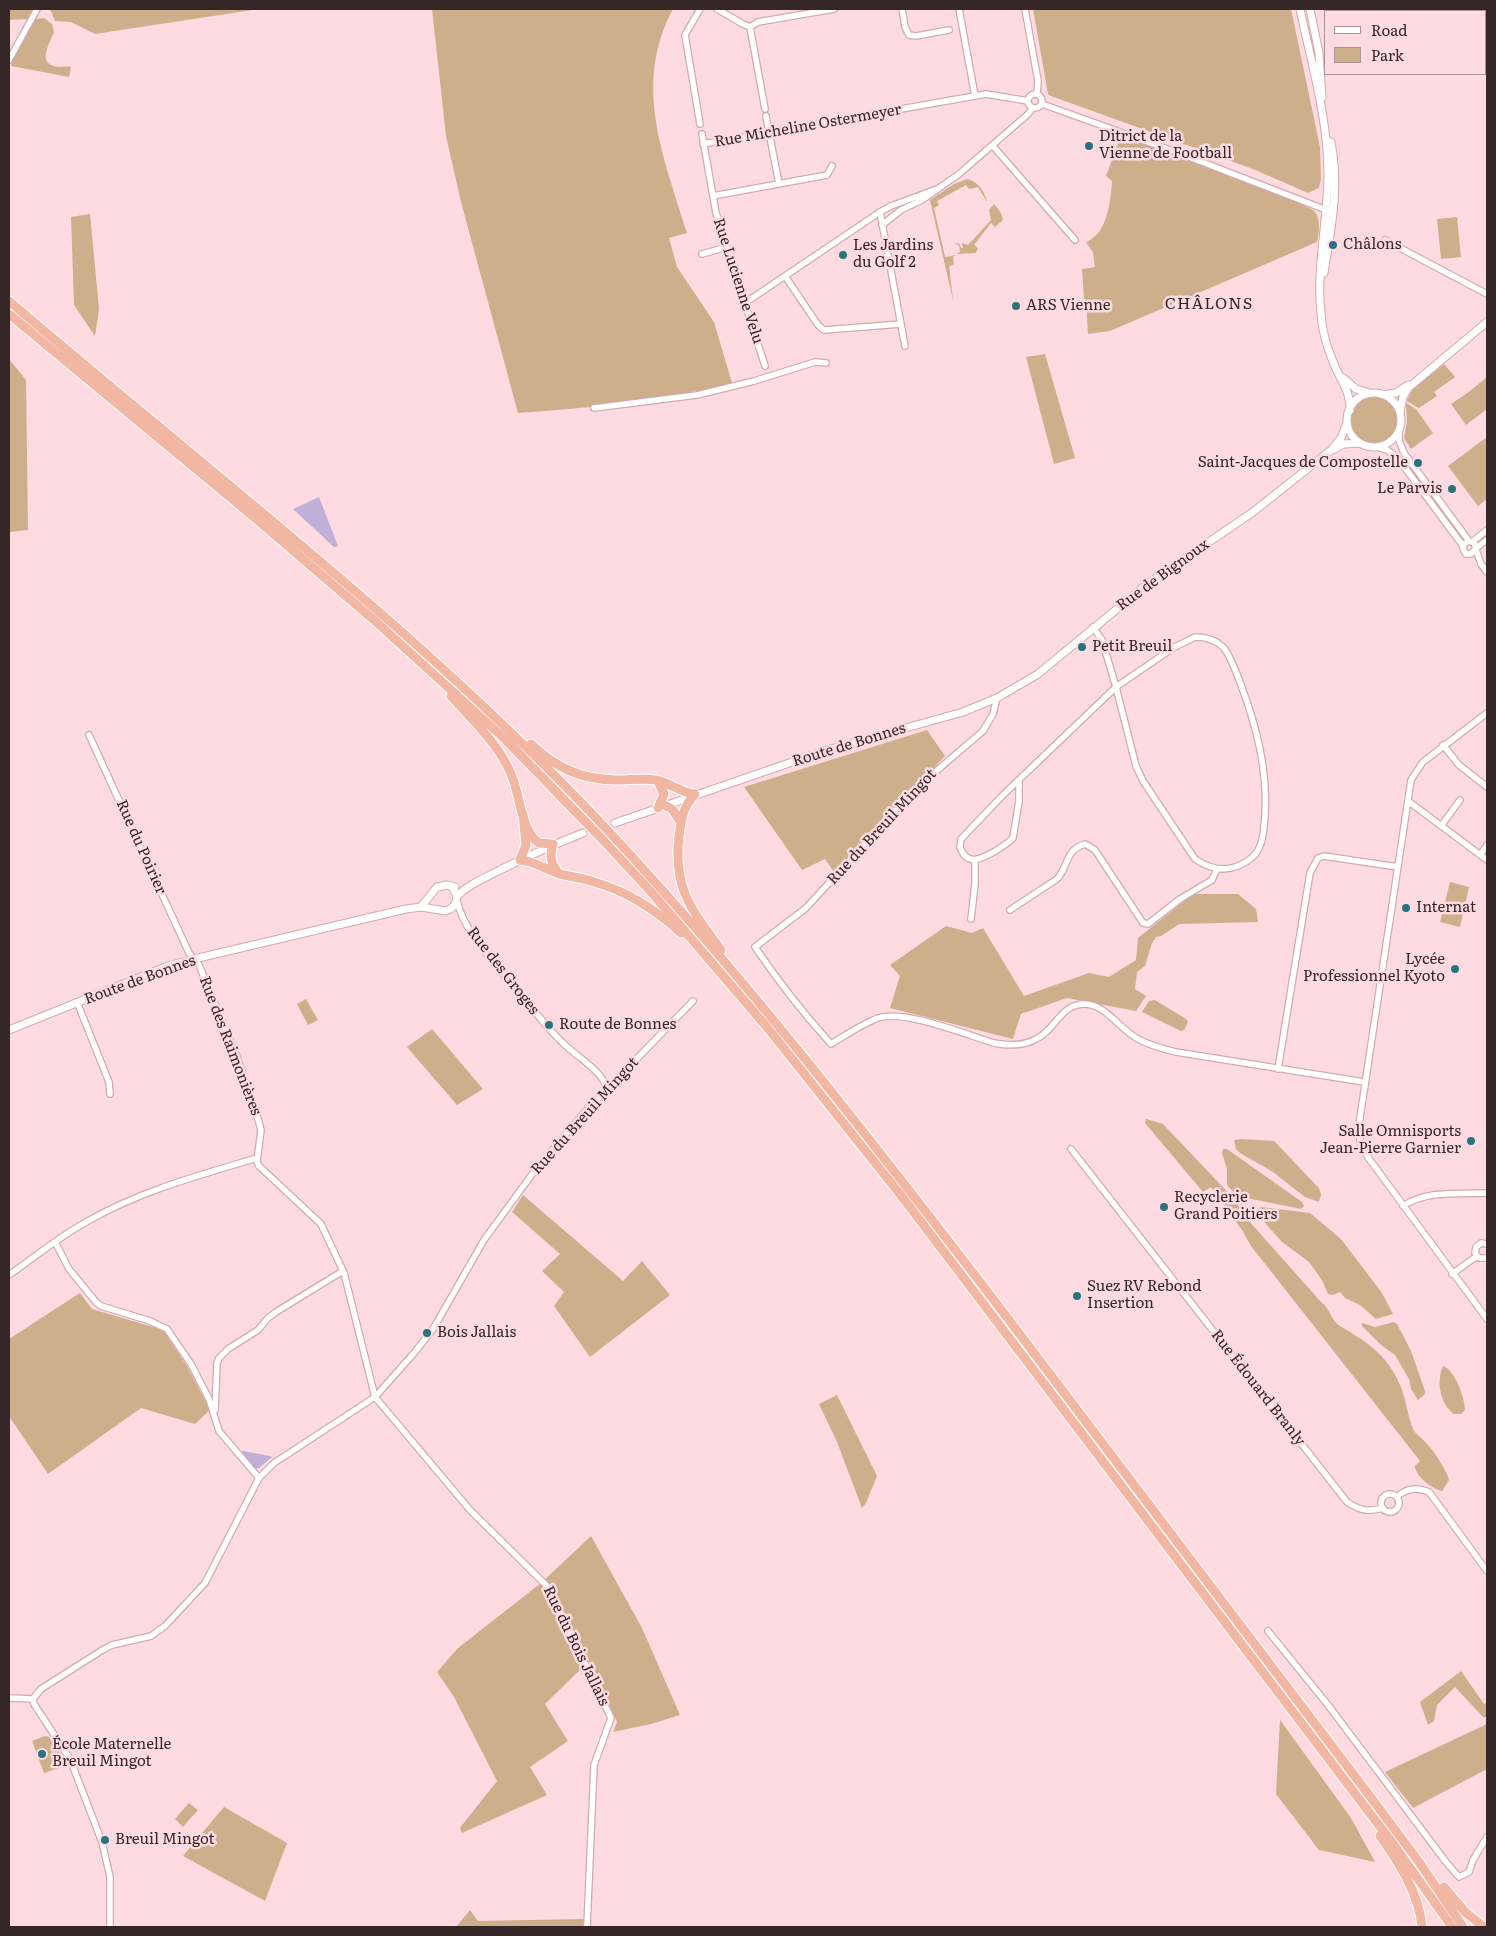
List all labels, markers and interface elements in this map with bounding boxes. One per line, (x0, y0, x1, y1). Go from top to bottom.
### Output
legend (1324, 10, 1486, 75)
text: Road (1371, 18, 1407, 41)
text: Park (1371, 43, 1404, 66)
street label: Rue Micheline Ostermeyer (713, 101, 903, 151)
place label: Ditrict de la Vienne de Football (1099, 128, 1232, 163)
marker: Ditrict de la Vienne de Football (1083, 140, 1095, 152)
street label: Rue Lucienne Velu (709, 216, 767, 346)
place label: Châlons (1343, 236, 1401, 254)
place label: Les Jardins du Golf 2 (853, 237, 933, 272)
marker: Châlons (1327, 239, 1339, 251)
marker: Les Jardins du Golf 2 (837, 249, 849, 261)
district label: CHÂLONS (1164, 294, 1254, 314)
place label: ARS Vienne (1026, 297, 1111, 315)
marker: ARS Vienne (1010, 300, 1022, 312)
place label: Saint-Jacques de Compostelle (1198, 454, 1408, 472)
marker: Saint-Jacques de Compostelle (1412, 457, 1424, 469)
place label: Le Parvis (1377, 480, 1442, 498)
marker: Le Parvis (1446, 483, 1458, 495)
street label: Rue de Bignoux (1113, 535, 1213, 615)
place label: Petit Breuil (1092, 638, 1172, 656)
marker: Petit Breuil (1076, 641, 1088, 653)
street label: Route de Bonnes (790, 719, 908, 771)
street label: Rue du Breuil Mingot (824, 765, 940, 889)
street label: Rue du Poirier (112, 797, 170, 897)
place label: Internat (1416, 899, 1476, 917)
marker: Internat (1400, 902, 1412, 914)
street label: Rue des Groges (463, 924, 543, 1018)
street label: Route de Bonnes (82, 951, 198, 1009)
place label: Lycée Professionnel Kyoto (1303, 951, 1445, 986)
marker: Lycée Professionnel Kyoto (1449, 963, 1461, 975)
street label: Rue des Raimonières (195, 974, 265, 1118)
place label: Route de Bonnes (559, 1016, 676, 1034)
marker: Route de Bonnes (543, 1019, 555, 1031)
street label: Rue du Breuil Mingot (528, 1054, 642, 1178)
place label: Salle Omnisports Jean-Pierre Garnier (1320, 1123, 1461, 1158)
marker: Salle Omnisports Jean-Pierre Garnier (1465, 1135, 1477, 1147)
place label: Recyclerie Grand Poitiers (1174, 1189, 1277, 1224)
marker: Recyclerie Grand Poitiers (1158, 1201, 1170, 1213)
place label: Suez RV Rebond Insertion (1087, 1278, 1201, 1313)
marker: Suez RV Rebond Insertion (1071, 1290, 1083, 1302)
place label: Bois Jallais (437, 1324, 516, 1342)
street label: Rue Édouard Branly (1207, 1326, 1309, 1450)
marker: Bois Jallais (421, 1327, 433, 1339)
street label: Rue du Bois Jallais (539, 1583, 613, 1709)
place label: École Maternelle Breuil Mingot (52, 1736, 171, 1771)
marker: École Maternelle Breuil Mingot (36, 1748, 48, 1760)
place label: Breuil Mingot (115, 1831, 215, 1849)
marker: Breuil Mingot (99, 1834, 111, 1846)

